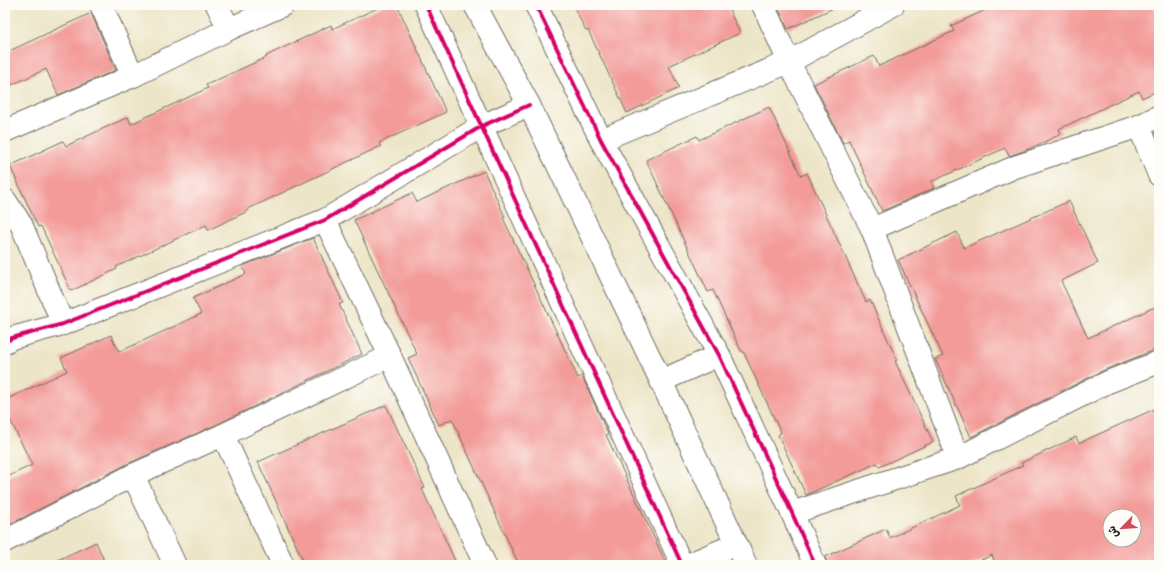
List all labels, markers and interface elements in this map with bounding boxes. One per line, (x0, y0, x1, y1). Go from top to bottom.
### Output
north arrow (1102, 508, 1142, 548)
text: ش (1102, 523, 1123, 542)

